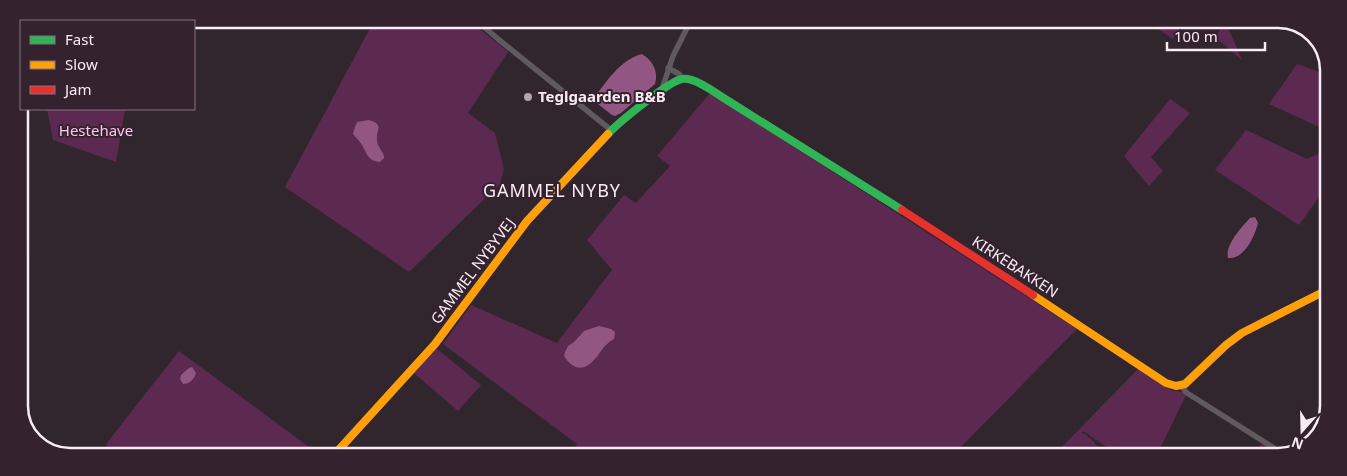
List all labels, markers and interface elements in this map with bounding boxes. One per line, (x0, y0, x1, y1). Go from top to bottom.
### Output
legend (20, 20, 195, 110)
scale bar (1167, 20, 1264, 52)
text: 100 m (1174, 26, 1218, 46)
text: Fast (65, 29, 94, 49)
text: Slow (65, 54, 98, 74)
text: Jam (63, 79, 92, 99)
place label: Teglgaarden B&B (538, 86, 666, 106)
marker: Teglgaarden B&B (522, 91, 534, 103)
park label: Hestehave (59, 120, 133, 140)
district label: GAMMEL NYBY (483, 178, 621, 202)
street label: GAMMEL NYBYVEJ (426, 213, 519, 328)
street label: KIRKEBAKKEN (969, 231, 1062, 302)
north arrow (1277, 406, 1327, 456)
text: N (1289, 433, 1306, 455)

